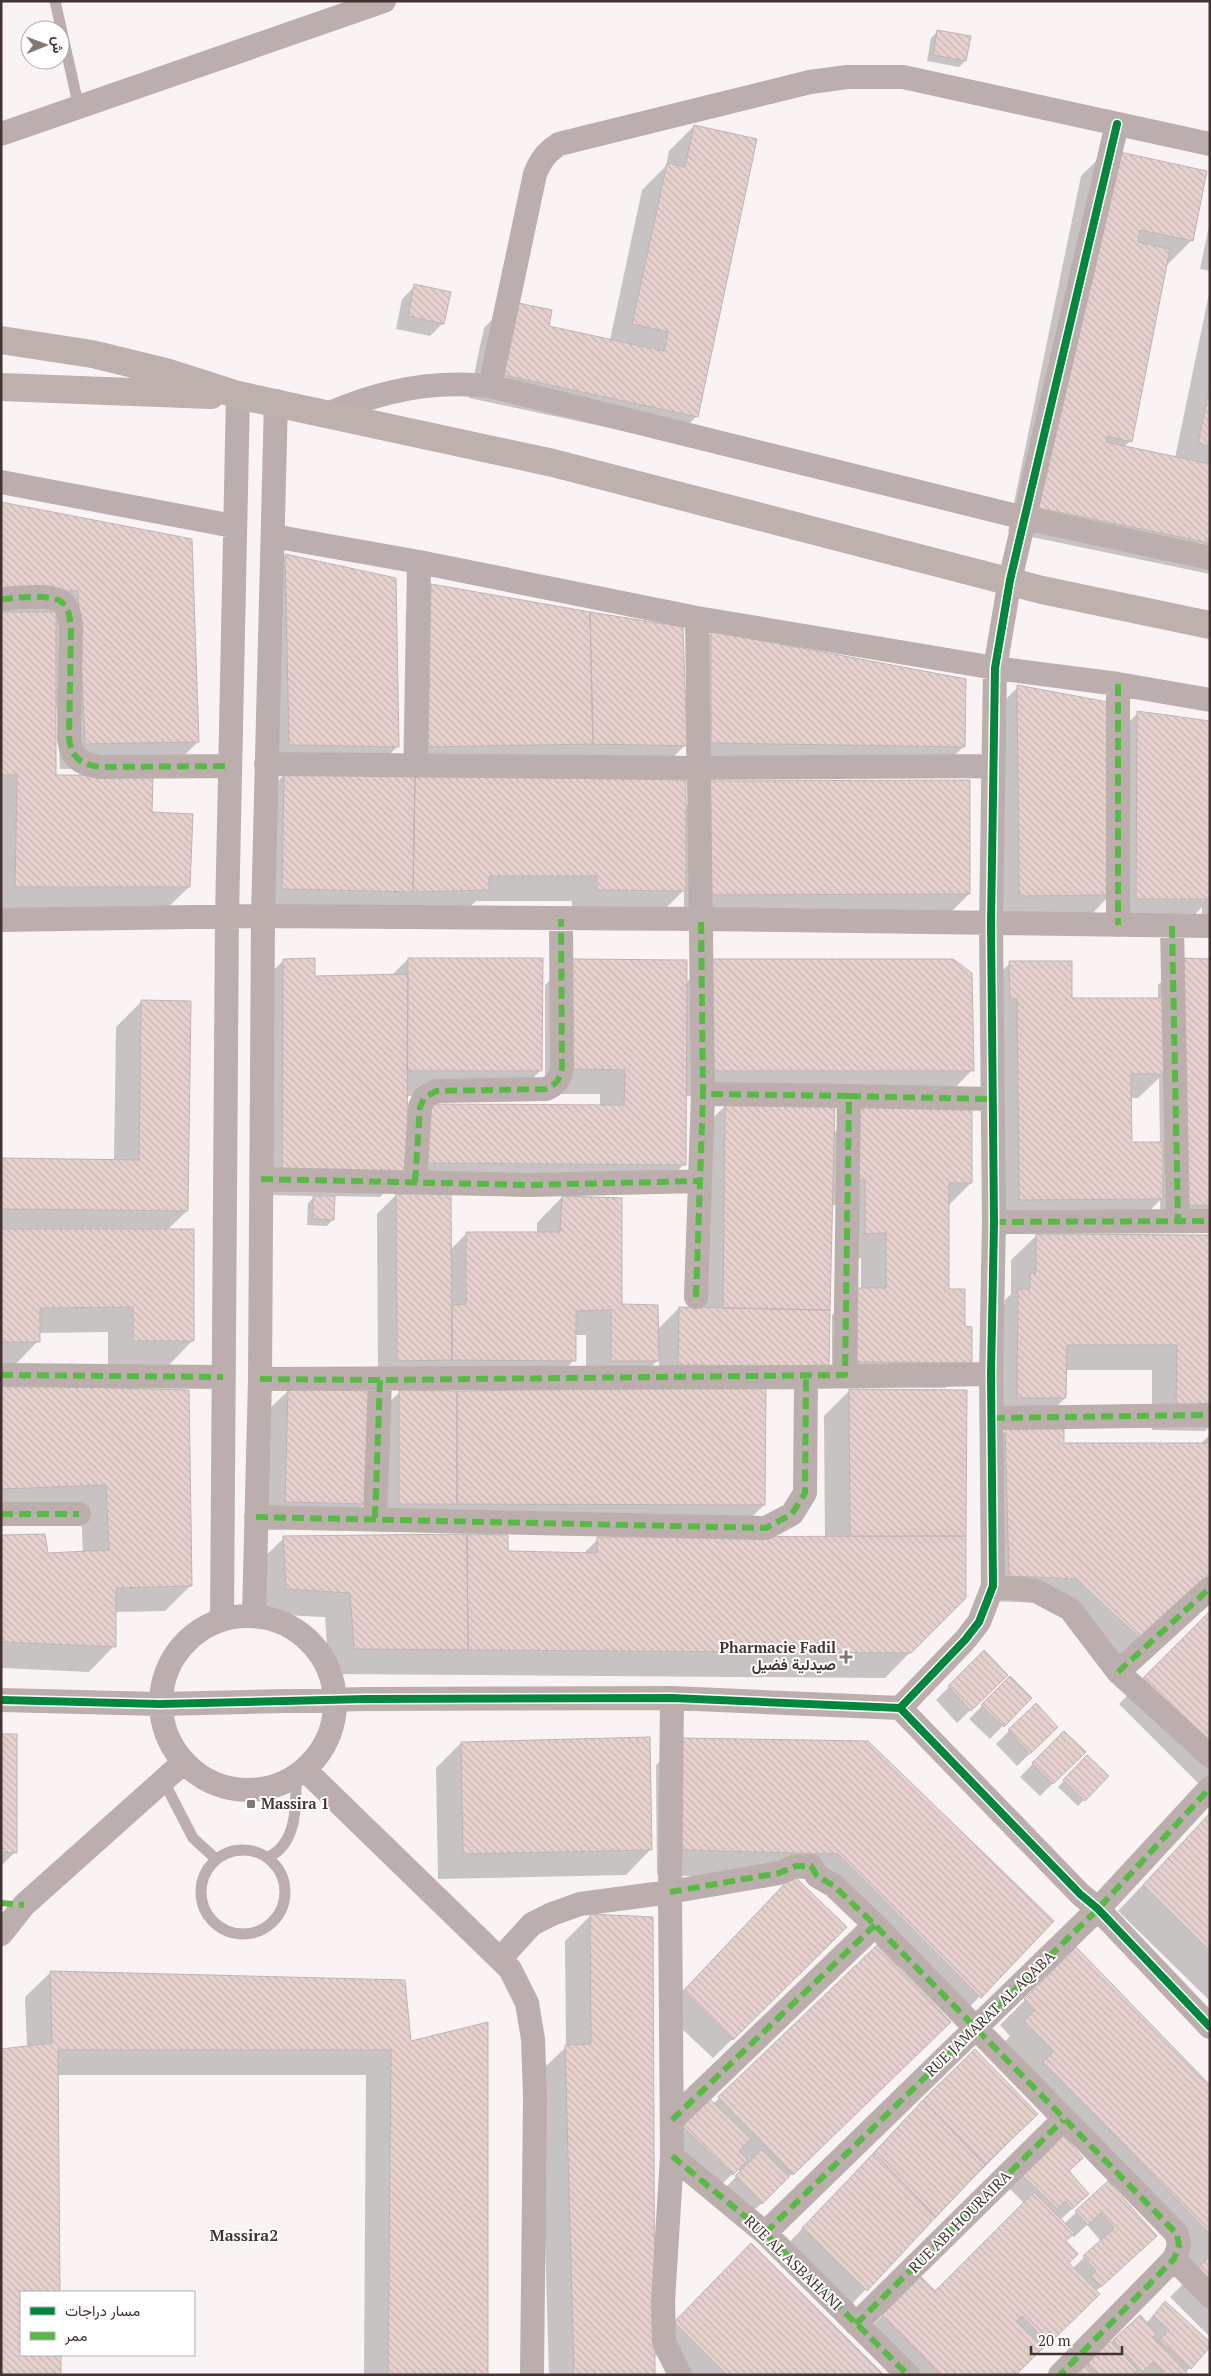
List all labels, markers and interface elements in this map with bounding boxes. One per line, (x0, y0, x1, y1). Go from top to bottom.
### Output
north arrow (20, 20, 70, 70)
text: ش (49, 36, 68, 54)
place label: Pharmacie Fadil صيدلية فضيل (719, 1637, 836, 1674)
marker: Pharmacie Fadil صيدلية فضيل (840, 1651, 852, 1663)
place label: Massira 1 (261, 1793, 329, 1813)
marker: Massira 1 (245, 1798, 257, 1810)
street label: RUE JAMARAT AL AQABA (920, 1945, 1059, 2081)
street label: RUE ABI HOURAIRA (904, 2165, 1015, 2277)
street label: RUE AL ASBAHANI (740, 2210, 847, 2314)
district label: Massira2 (210, 2224, 278, 2246)
legend (20, 2291, 195, 2356)
text: مسار دراجات (65, 2300, 140, 2320)
scale bar (1031, 2324, 1122, 2356)
text: ممر (64, 2325, 87, 2345)
text: 20 m (1038, 2330, 1071, 2350)

